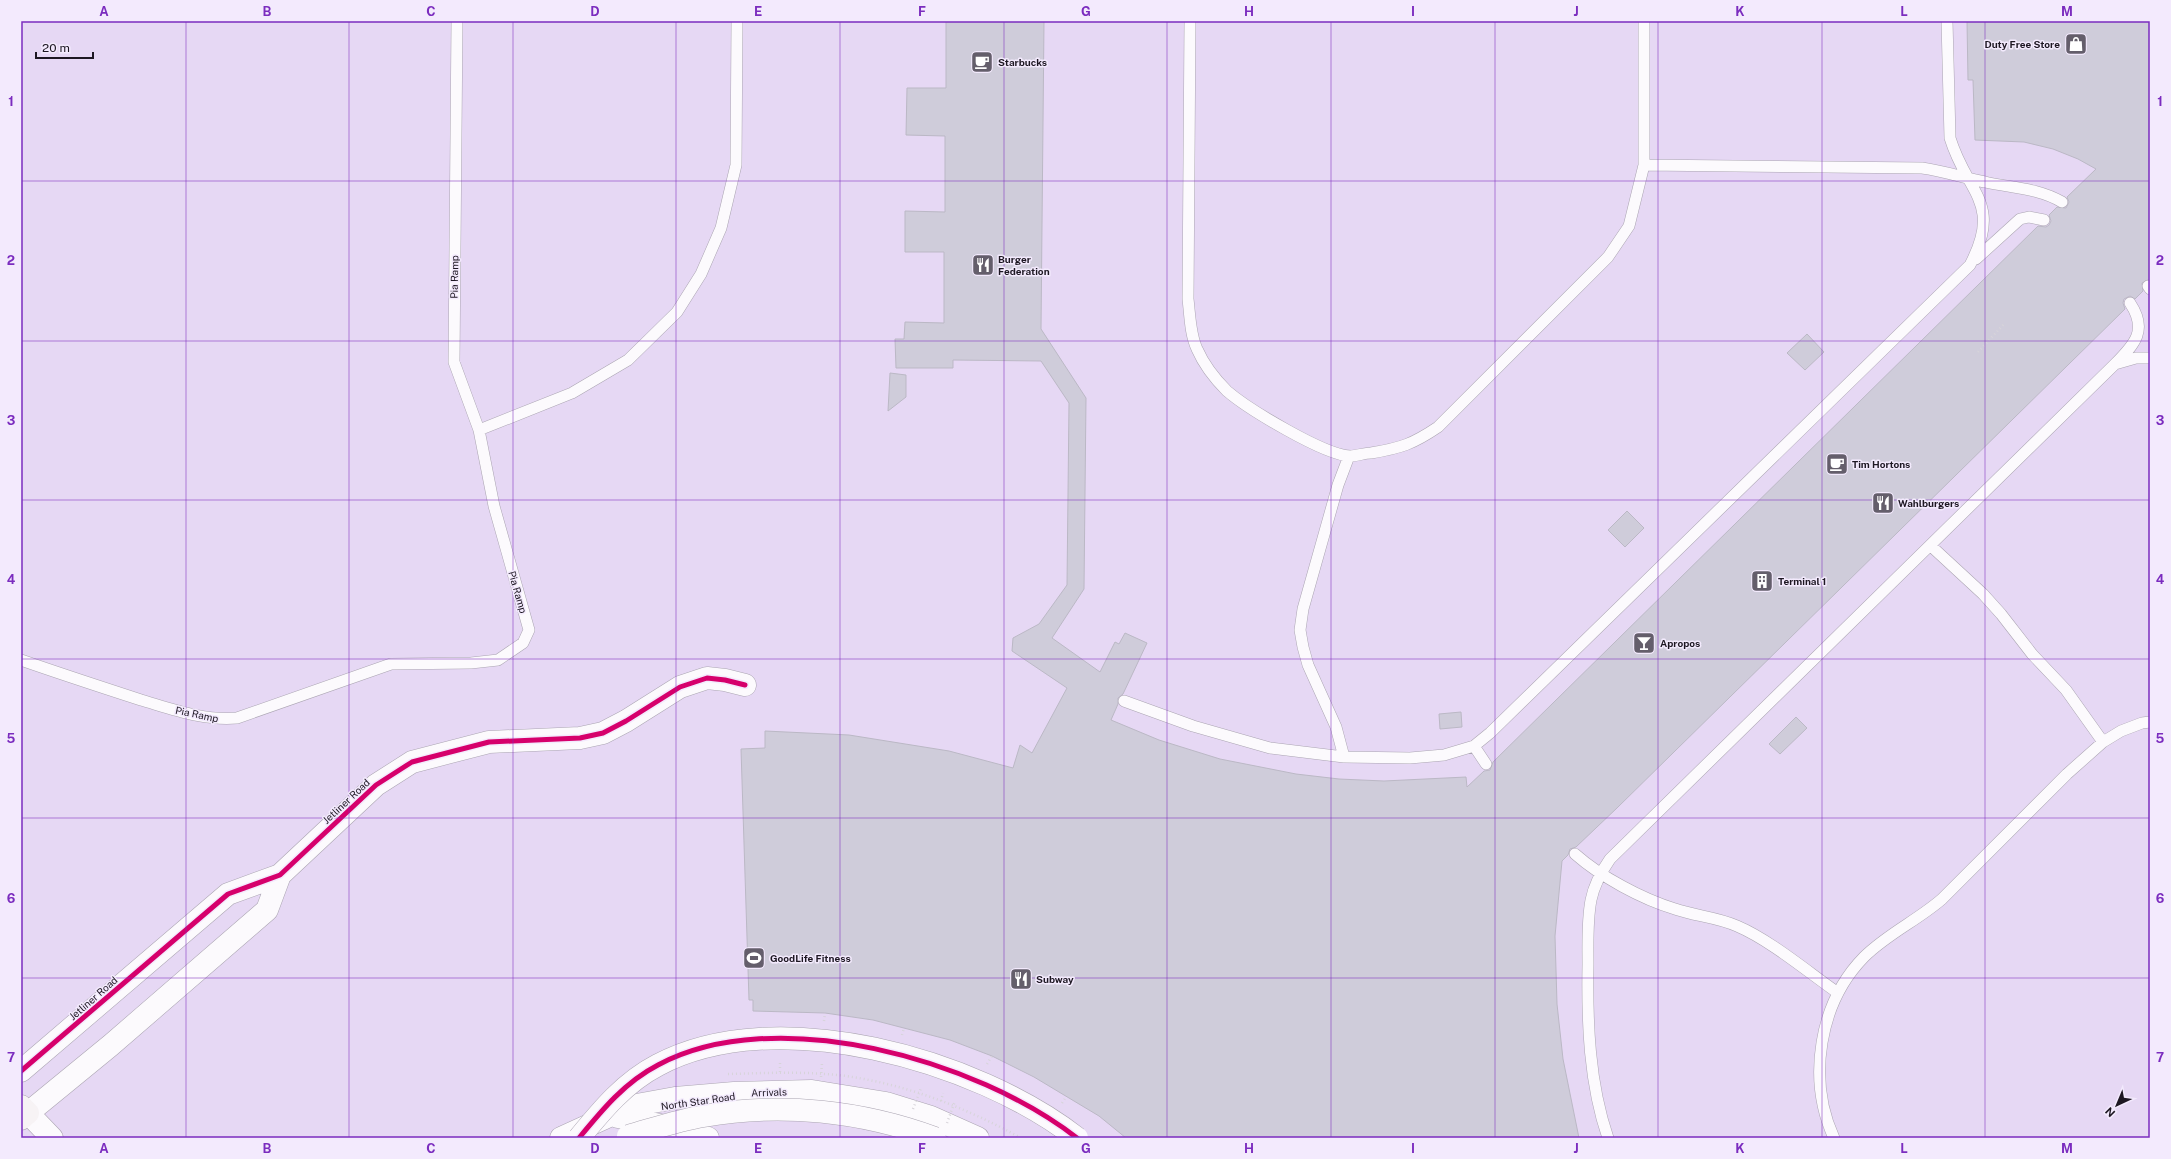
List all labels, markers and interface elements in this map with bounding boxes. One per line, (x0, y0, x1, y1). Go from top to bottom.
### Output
text: A (99, 4, 109, 19)
text: B (263, 4, 272, 19)
text: C (426, 4, 436, 19)
text: D (590, 4, 600, 19)
text: E (754, 4, 762, 19)
text: F (918, 4, 926, 19)
text: G (1081, 4, 1091, 19)
text: H (1244, 4, 1254, 19)
text: I (1411, 4, 1415, 19)
text: J (1573, 4, 1579, 19)
text: K (1735, 4, 1745, 19)
text: L (1900, 4, 1908, 19)
text: M (2061, 4, 2073, 19)
shop icon: Duty Free Store (2063, 31, 2089, 57)
scale bar (36, 34, 93, 60)
place label: Duty Free Store (1984, 38, 2060, 50)
text: 20 m (42, 41, 70, 55)
cafe icon: Starbucks (969, 49, 995, 75)
place label: Starbucks (998, 56, 1047, 68)
text: 1 (8, 94, 14, 109)
text: 1 (2157, 94, 2163, 109)
restaurant icon: Burger Federation (970, 252, 996, 278)
text: 2 (7, 253, 15, 268)
place label: Burger Federation (998, 253, 1050, 277)
text: 2 (2156, 253, 2164, 268)
street label: Pia Ramp (448, 255, 460, 299)
text: 3 (7, 413, 16, 428)
text: 3 (2156, 413, 2165, 428)
cafe icon: Tim Hortons (1824, 451, 1850, 477)
place label: Tim Hortons (1852, 458, 1910, 470)
restaurant icon: Wahlburgers (1870, 490, 1896, 516)
place label: Wahlburgers (1898, 497, 1959, 509)
building icon: Terminal 1 (1749, 568, 1775, 594)
street label: Pia Ramp (506, 569, 530, 615)
text: 4 (7, 572, 16, 587)
text: 4 (2156, 572, 2165, 587)
place label: Terminal 1 (1778, 575, 1826, 587)
bar icon: Apropos (1631, 630, 1657, 656)
place label: Apropos (1660, 637, 1700, 649)
street label: Pia Ramp (174, 704, 220, 724)
text: 5 (7, 731, 16, 746)
text: 5 (2156, 731, 2165, 746)
street label: Jetliner Road (320, 776, 372, 826)
text: 6 (7, 891, 16, 906)
text: 6 (2156, 891, 2165, 906)
sports icon: GoodLife Fitness (741, 945, 767, 971)
place label: GoodLife Fitness (770, 952, 851, 964)
restaurant icon: Subway (1008, 966, 1034, 992)
place label: Subway (1036, 973, 1074, 985)
street label: Jetliner Road (66, 974, 120, 1022)
text: 7 (7, 1050, 15, 1065)
text: 7 (2156, 1050, 2164, 1065)
street label: Arrivals (751, 1085, 787, 1099)
north arrow (2097, 1085, 2137, 1125)
street label: North Star Road (660, 1090, 736, 1112)
text: N (2103, 1105, 2117, 1119)
text: A (99, 1141, 109, 1156)
text: B (263, 1141, 272, 1156)
text: C (426, 1141, 436, 1156)
text: D (590, 1141, 600, 1156)
text: E (754, 1141, 762, 1156)
text: F (918, 1141, 926, 1156)
text: G (1081, 1141, 1091, 1156)
text: H (1244, 1141, 1254, 1156)
text: I (1411, 1141, 1415, 1156)
text: J (1573, 1141, 1579, 1156)
text: K (1735, 1141, 1745, 1156)
text: L (1900, 1141, 1908, 1156)
text: M (2061, 1141, 2073, 1156)

